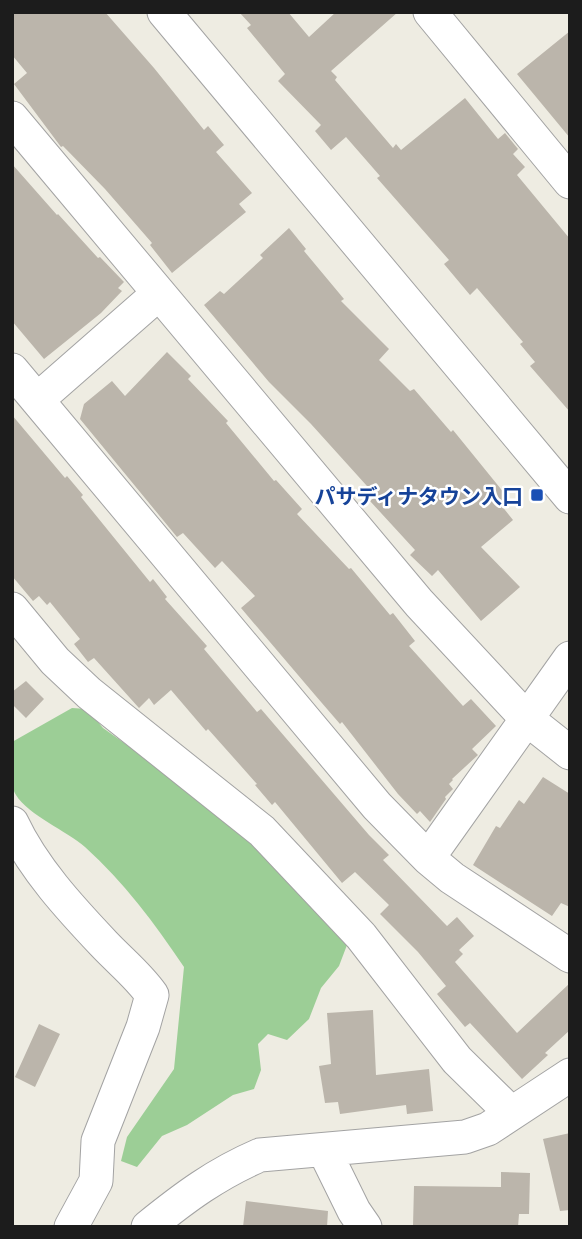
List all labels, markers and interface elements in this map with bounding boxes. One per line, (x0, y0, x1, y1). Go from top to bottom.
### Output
place label: パサディナタウン入口 (314, 483, 523, 508)
marker: パサディナタウン入口 (529, 487, 545, 503)

